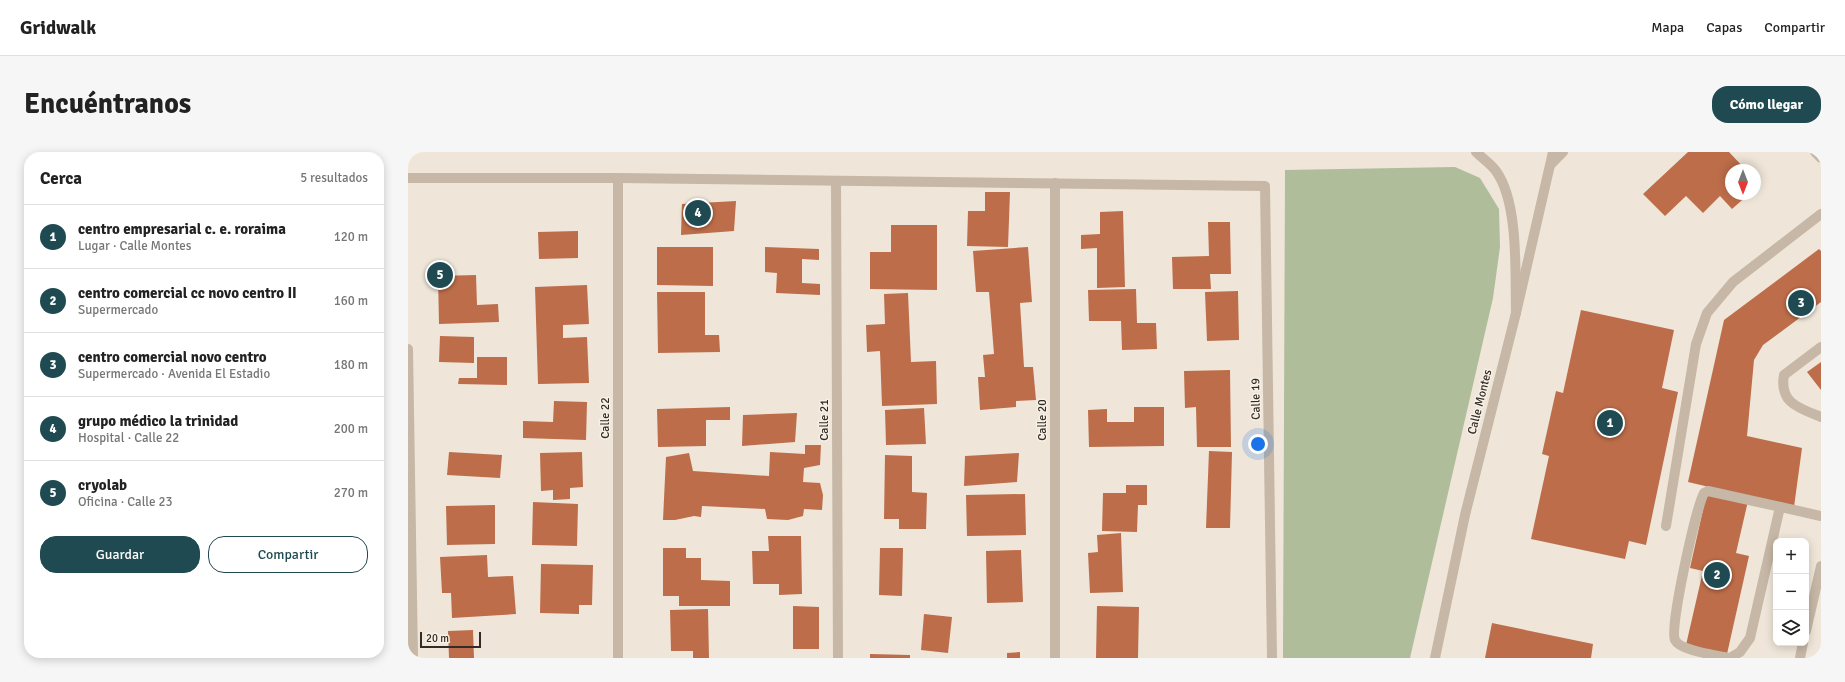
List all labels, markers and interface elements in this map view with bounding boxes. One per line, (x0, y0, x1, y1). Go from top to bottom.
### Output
text: Gridwalk (20, 16, 96, 40)
text: Mapa (1651, 19, 1684, 36)
text: Capas (1706, 19, 1742, 36)
text: Compartir (1764, 19, 1825, 36)
button: Cómo llegar (1712, 86, 1821, 123)
text: Encuéntranos (24, 87, 191, 121)
north arrow (1725, 164, 1761, 200)
text: Cerca (40, 168, 82, 189)
text: 5 resultados (300, 170, 368, 186)
pin: 4 (685, 198, 711, 228)
text: centro empresarial c. e. roraima (78, 220, 286, 238)
text: 1 (49, 229, 57, 245)
text: 120 m (334, 229, 368, 245)
text: Lugar · Calle Montes (78, 238, 192, 254)
pin: 5 (427, 260, 453, 290)
text: centro comercial cc novo centro II (78, 284, 297, 302)
pin: 3 (1788, 288, 1814, 318)
text: 2 (49, 293, 57, 309)
text: 160 m (334, 293, 368, 309)
text: Supermercado (78, 302, 158, 318)
text: centro comercial novo centro (78, 348, 267, 366)
text: 3 (49, 357, 57, 373)
text: 180 m (334, 357, 368, 373)
text: Supermercado · Avenida El Estadio (78, 366, 270, 382)
street label: Calle Montes (1465, 368, 1495, 436)
street label: Calle 19 (1248, 378, 1264, 420)
street label: Calle 22 (598, 397, 613, 439)
street label: Calle 21 (817, 399, 832, 441)
street label: Calle 20 (1035, 399, 1050, 441)
pin: 1 (1597, 408, 1623, 438)
text: grupo médico la trinidad (78, 412, 238, 430)
text: 4 (49, 421, 57, 437)
text: 200 m (334, 421, 368, 437)
text: Hospital · Calle 22 (78, 430, 179, 446)
your location (1248, 434, 1268, 454)
text: cryolab (78, 476, 127, 494)
text: 5 (49, 485, 57, 501)
text: 270 m (334, 485, 368, 501)
text: Oficina · Calle 23 (78, 494, 172, 510)
button: Guardar (40, 536, 200, 573)
button: Compartir (208, 536, 368, 573)
map controls (1773, 538, 1809, 646)
button: + (1773, 538, 1809, 574)
pin: 2 (1704, 560, 1730, 590)
button: − (1773, 574, 1809, 610)
button: layers (1773, 610, 1809, 646)
scale bar (420, 630, 481, 649)
text: 20 m (426, 632, 449, 645)

